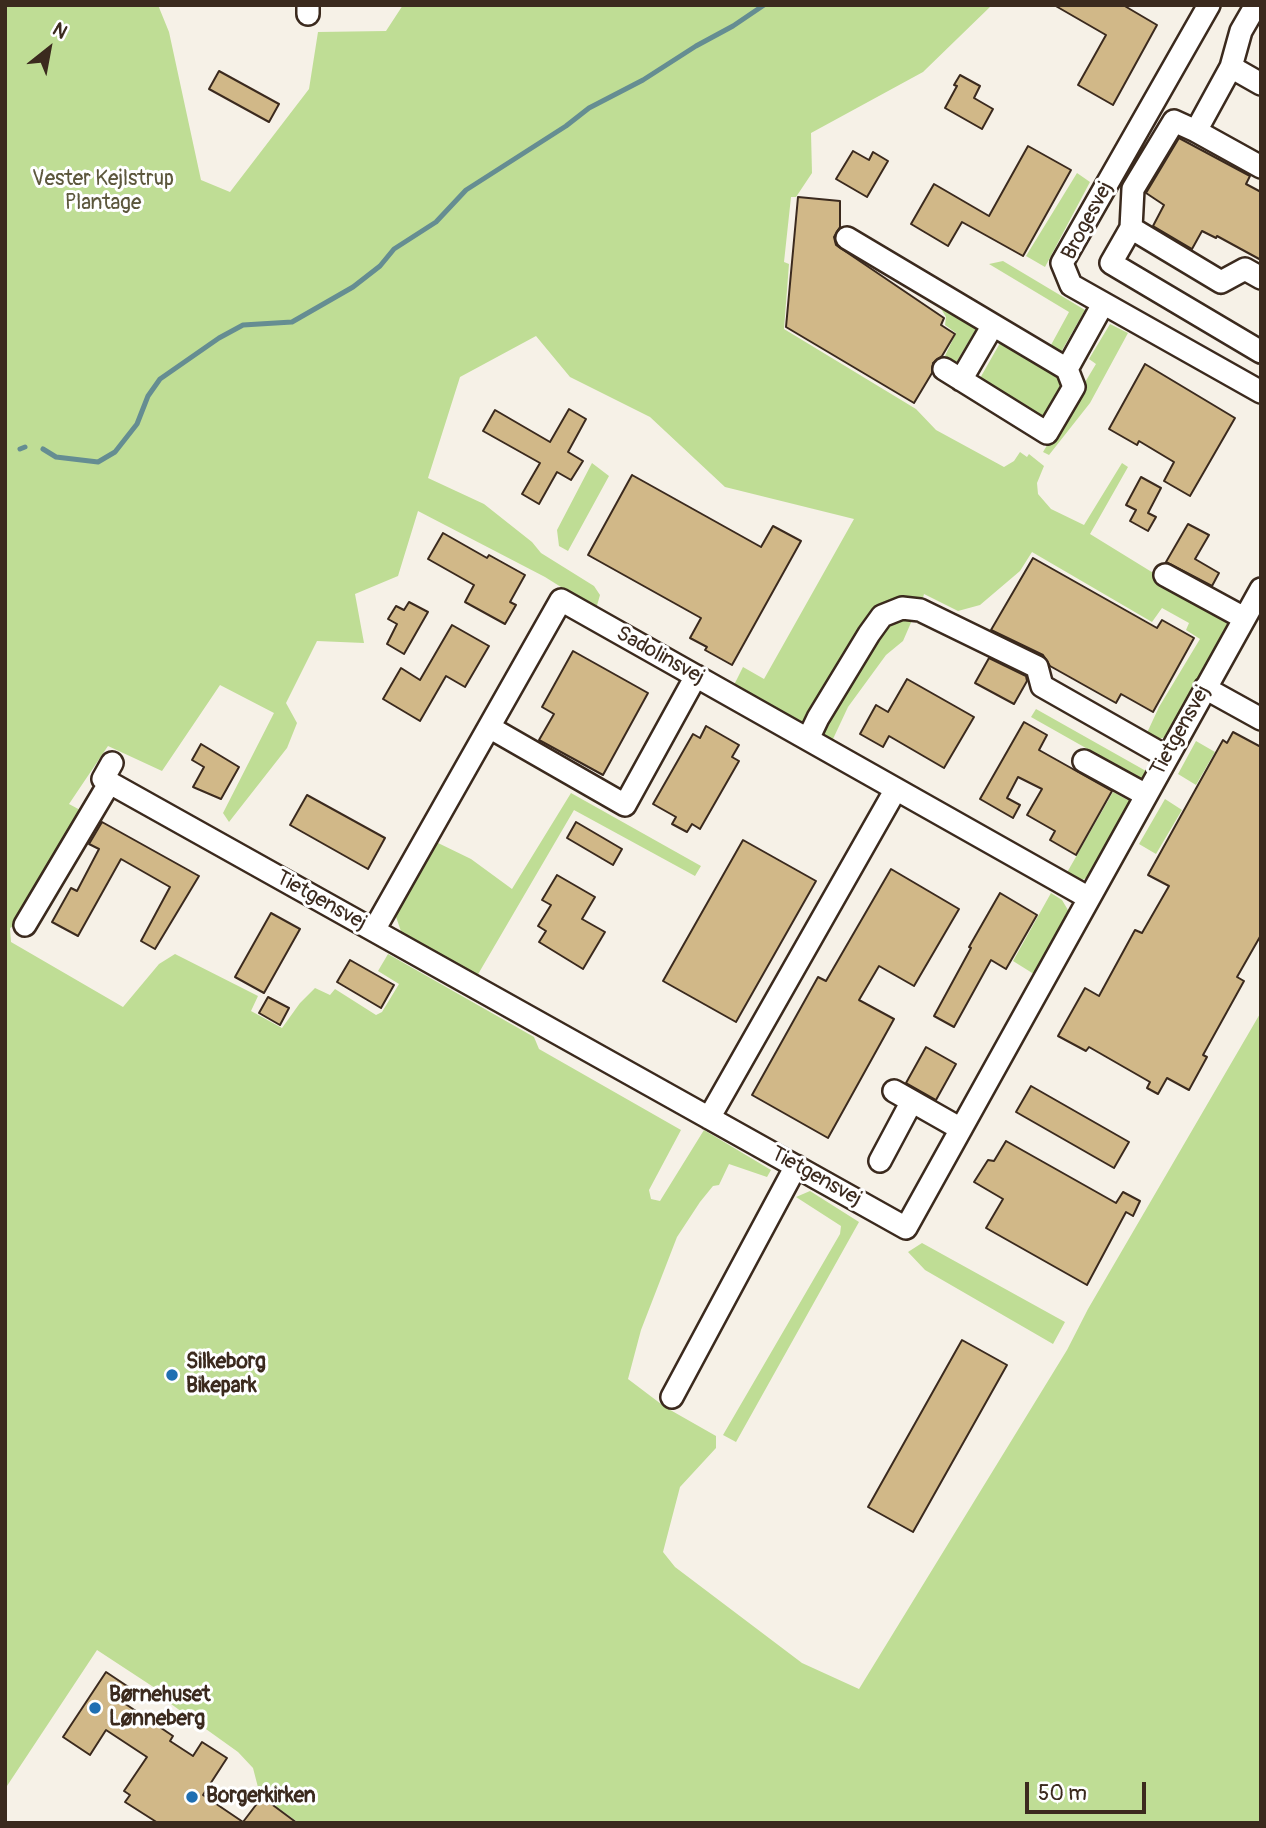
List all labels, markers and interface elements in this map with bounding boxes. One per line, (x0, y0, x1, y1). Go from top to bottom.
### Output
north arrow (14, 14, 84, 84)
text: N (48, 17, 72, 45)
park label: Vester Kejlstrup Plantage (32, 167, 174, 217)
street label: Brogesvej (1057, 177, 1119, 265)
street label: Sadolinsvej (611, 621, 709, 691)
street label: Tietgensvej (1146, 681, 1216, 781)
street label: Tietgensvej (271, 866, 371, 936)
street label: Tietgensvej (766, 1142, 866, 1212)
place label: Silkeborg Bikepark (186, 1350, 266, 1400)
marker: Silkeborg Bikepark (164, 1367, 180, 1383)
place label: Børnehuset Lønneberg (109, 1683, 211, 1733)
marker: Børnehuset Lønneberg (87, 1700, 103, 1716)
scale bar (1028, 1769, 1149, 1813)
text: 50 m (1038, 1780, 1087, 1807)
place label: Borgerkirken (206, 1784, 316, 1810)
marker: Borgerkirken (184, 1789, 200, 1805)

